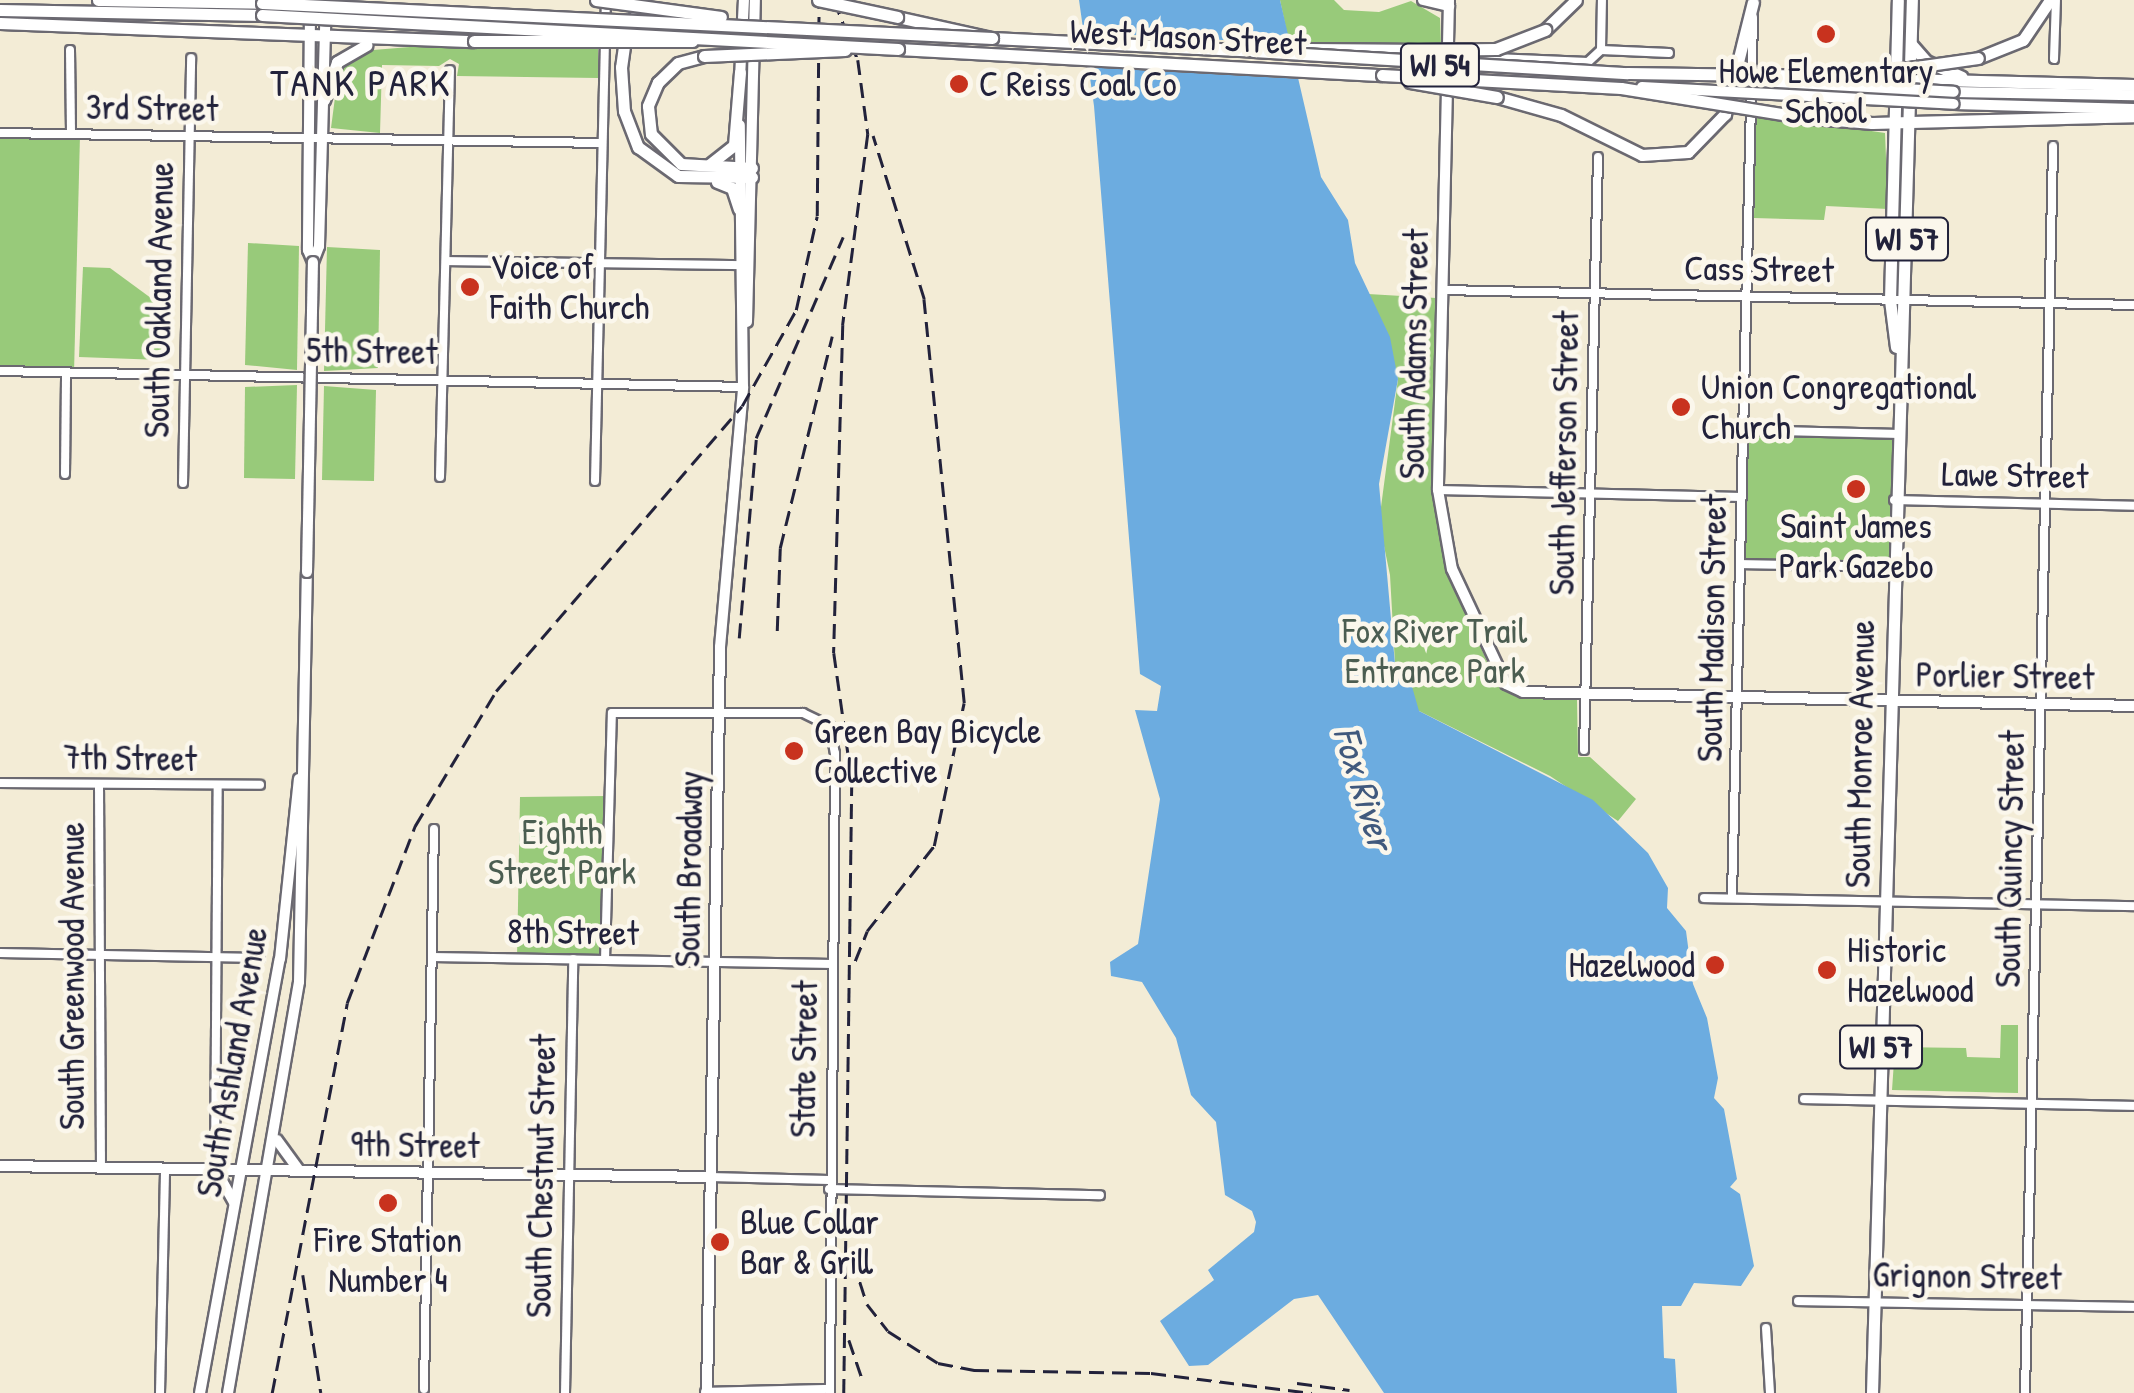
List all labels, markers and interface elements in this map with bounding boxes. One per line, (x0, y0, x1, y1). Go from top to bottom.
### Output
street label: West Mason Street (1069, 10, 1307, 64)
marker: Howe Elementary School (1815, 23, 1837, 45)
road number: WI 54 (1398, 38, 1482, 92)
place label: Howe Elementary School (1719, 50, 1933, 132)
district label: TANK PARK (270, 60, 452, 106)
place label: C Reiss Coal Co (979, 63, 1177, 105)
marker: C Reiss Coal Co (948, 73, 970, 95)
street label: 3rd Street (85, 86, 219, 130)
street label: South Oakland Avenue (136, 162, 182, 438)
road number: WI 57 (1864, 212, 1950, 266)
street label: South Adams Street (1391, 229, 1437, 479)
place label: Voice of Faith Church (490, 246, 649, 328)
street label: Cass Street (1684, 247, 1834, 291)
marker: Voice of Faith Church (459, 276, 481, 298)
street label: South Jefferson Street (1541, 310, 1587, 596)
street label: 5th Street (306, 329, 438, 373)
place label: Union Congregational Church (1701, 366, 1976, 448)
marker: Union Congregational Church (1670, 396, 1692, 418)
street label: Lawe Street (1941, 453, 2089, 497)
marker: Saint James Park Gazebo (1845, 478, 1867, 500)
street label: South Madison Street (1689, 494, 1735, 762)
place label: Saint James Park Gazebo (1779, 505, 1933, 587)
park label: Fox River Trail Entrance Park (1343, 610, 1527, 692)
street label: South Monroe Avenue (1837, 620, 1883, 888)
street label: Porlier Street (1915, 653, 2095, 699)
place label: Green Bay Bicycle Collective (814, 710, 1041, 792)
water label: Fox River (1324, 721, 1404, 855)
street label: South Quincy Street (1987, 730, 2033, 988)
street label: 7th Street (63, 736, 197, 780)
marker: Green Bay Bicycle Collective (783, 740, 805, 762)
street label: South Broadway (666, 770, 712, 968)
park label: Eighth Street Park (488, 811, 636, 893)
street label: South Greenwood Avenue (51, 822, 93, 1130)
street label: 8th Street (507, 910, 639, 954)
street label: South Ashland Avenue (188, 924, 276, 1200)
place label: Historic Hazelwood (1847, 929, 1973, 1011)
place label: Hazelwood (1569, 944, 1695, 986)
marker: Hazelwood (1704, 954, 1726, 976)
marker: Historic Hazelwood (1816, 959, 1838, 981)
street label: State Street (782, 980, 826, 1138)
road number: WI 57 (1838, 1020, 1924, 1074)
street label: South Chestnut Street (518, 1034, 564, 1318)
street label: 9th Street (350, 1123, 480, 1167)
marker: Fire Station Number 4 (377, 1192, 399, 1214)
place label: Blue Collar Bar & Grill (740, 1201, 879, 1283)
place label: Fire Station Number 4 (314, 1219, 462, 1301)
marker: Blue Collar Bar & Grill (709, 1231, 731, 1253)
street label: Grignon Street (1872, 1253, 2062, 1299)

